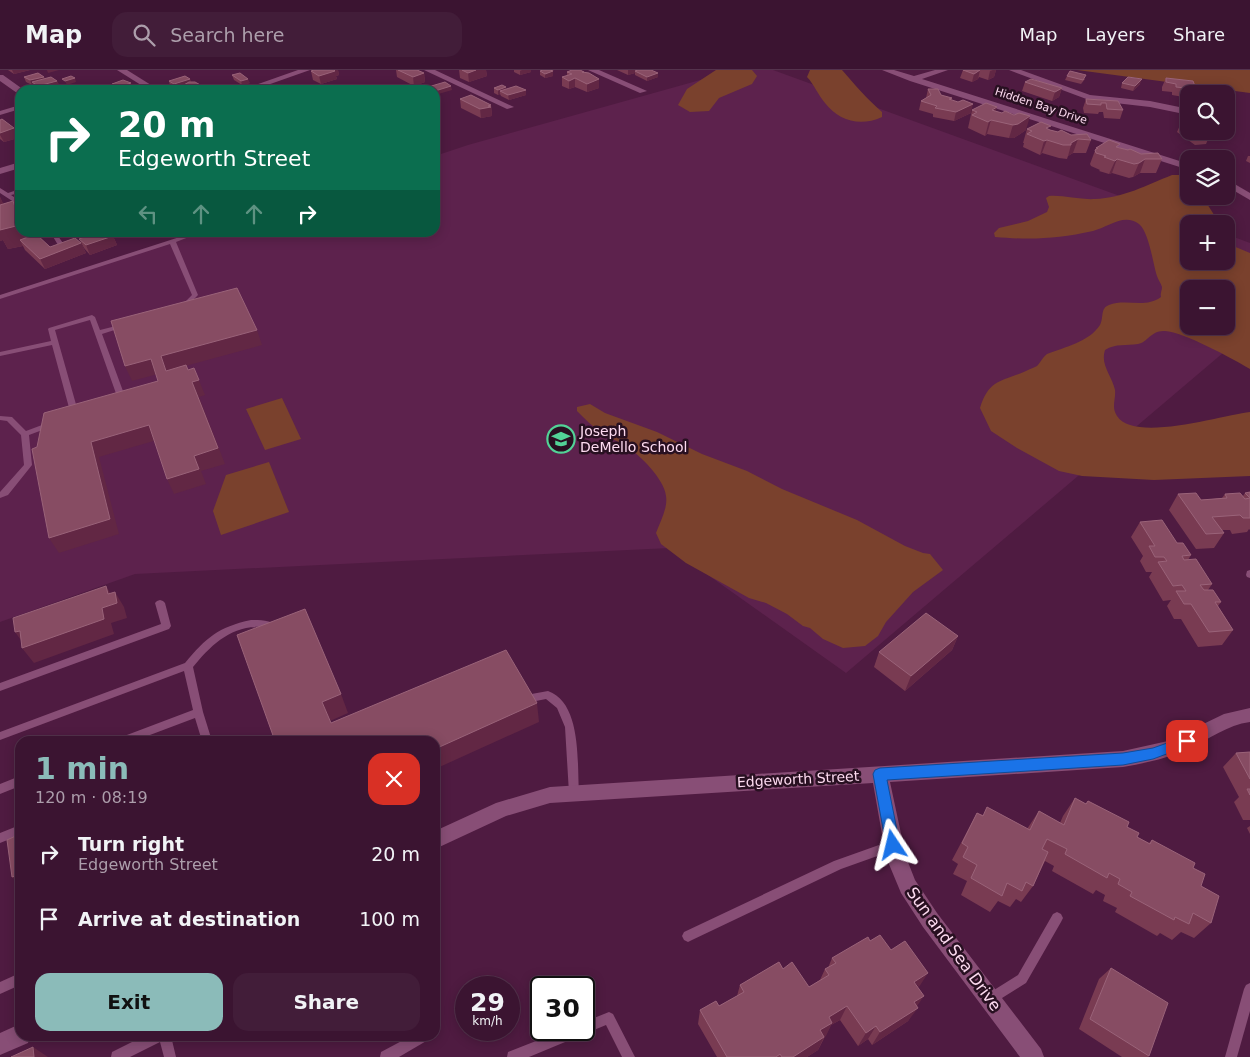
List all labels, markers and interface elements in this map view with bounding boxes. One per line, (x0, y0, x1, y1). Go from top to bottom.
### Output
search box (112, 12, 462, 57)
text: Map (25, 21, 82, 49)
icon: search (130, 21, 158, 49)
text: Search here (170, 24, 284, 46)
text: Map (1019, 24, 1057, 45)
text: Layers (1085, 24, 1145, 45)
text: Share (1173, 24, 1225, 45)
street label: Hidden Bay Drive (993, 85, 1089, 127)
map controls (1180, 85, 1235, 335)
button: search (1180, 85, 1235, 140)
icon: right (35, 105, 100, 170)
text: 20 m (118, 105, 215, 145)
text: Edgeworth Street (118, 146, 310, 171)
button: layers (1180, 150, 1235, 205)
icon: left (134, 200, 162, 228)
icon: ahead (187, 200, 215, 228)
icon: ahead (240, 200, 268, 228)
icon: right (293, 200, 321, 228)
button: + (1180, 215, 1235, 270)
button: − (1180, 280, 1235, 335)
place label: Joseph DeMello School (579, 423, 687, 455)
school or university icon: Joseph DeMello School (546, 424, 576, 454)
pin (1166, 720, 1208, 762)
icon: arrive (1173, 727, 1201, 755)
text: 1 min (35, 751, 129, 786)
button: close (368, 753, 420, 805)
street label: Edgeworth Street (736, 768, 860, 790)
text: 120 m · 08:19 (35, 788, 148, 807)
position arrow (866, 818, 918, 870)
text: Turn right (78, 833, 184, 855)
icon: right (35, 840, 63, 868)
text: 20 m (371, 843, 420, 865)
text: Edgeworth Street (78, 855, 218, 874)
street label: Sun and Sea Drive (903, 883, 1005, 1015)
icon: arrive (35, 905, 63, 933)
text: Arrive at destination (78, 908, 300, 930)
text: 100 m (359, 908, 420, 930)
button: Exit (35, 973, 223, 1031)
button: Share (233, 973, 420, 1031)
speed limit sign: 30 (530, 976, 595, 1041)
text: 29 (470, 988, 505, 1017)
text: km/h (472, 1014, 503, 1028)

